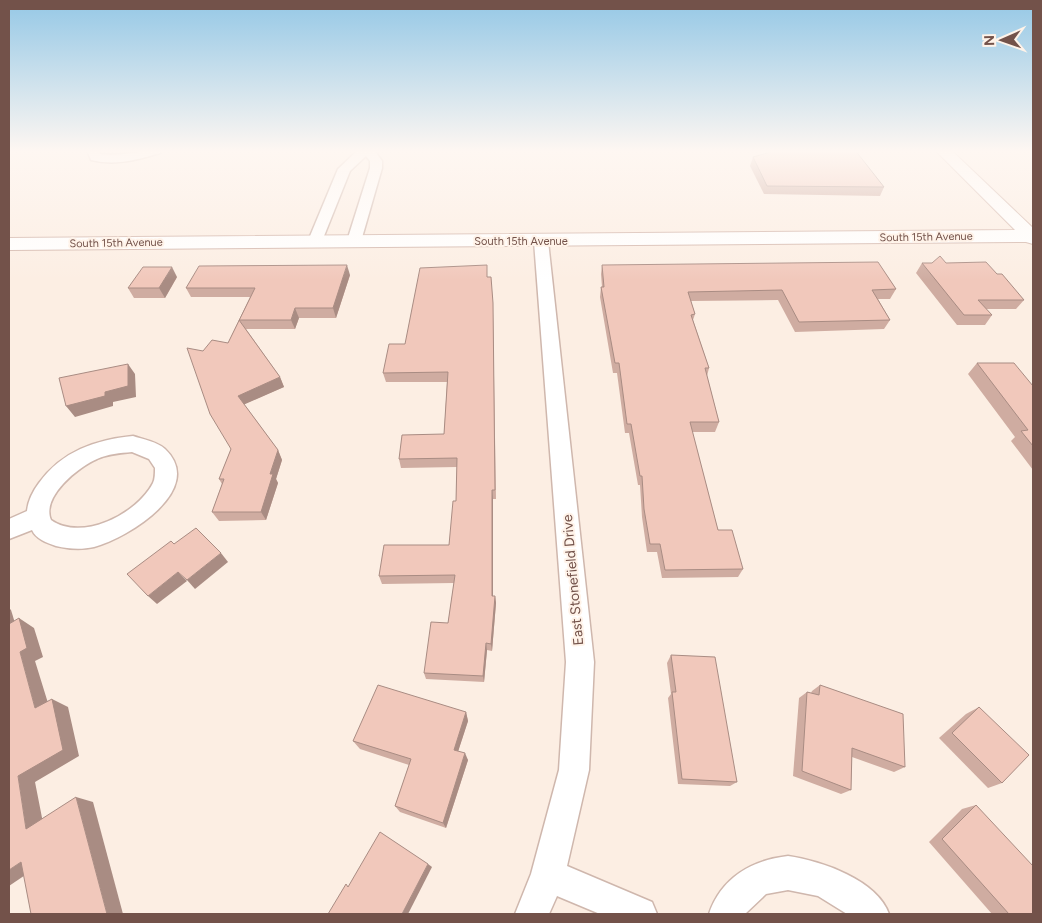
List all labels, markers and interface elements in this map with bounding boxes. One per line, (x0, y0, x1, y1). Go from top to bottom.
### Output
north arrow (977, 15, 1027, 65)
text: N (981, 35, 998, 46)
street label: South 15th Avenue (879, 230, 973, 244)
street label: South 15th Avenue (474, 235, 568, 248)
street label: South 15th Avenue (69, 236, 163, 250)
street label: East Stonefield Drive (559, 514, 587, 646)

